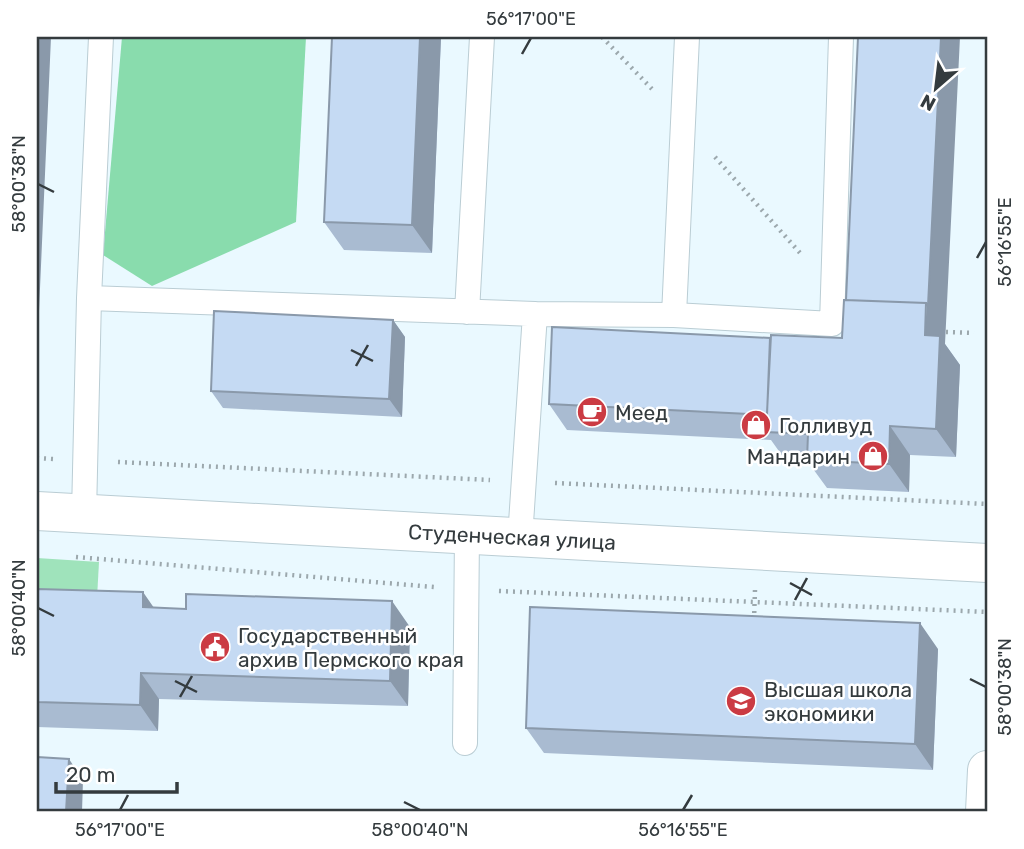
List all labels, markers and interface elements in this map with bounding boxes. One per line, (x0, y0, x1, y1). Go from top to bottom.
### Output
text: 56°17'00"E (486, 8, 576, 30)
north arrow (902, 52, 972, 122)
text: N (917, 89, 940, 116)
text: 58°00'38"N (8, 135, 30, 233)
text: 56°16'55"E (994, 197, 1016, 287)
cafe icon: Меед (575, 395, 609, 429)
place label: Меед (615, 400, 668, 425)
shop icon: Голливуд (739, 408, 773, 442)
place label: Голливуд (779, 413, 872, 438)
shop icon: Мандарин (856, 439, 890, 473)
place label: Мандарин (747, 444, 850, 469)
street label: Студенческая улица (407, 519, 617, 555)
text: 58°00'40"N (8, 560, 30, 656)
place label: Государственный архив Пермского края (238, 623, 464, 672)
public building icon: Государственный архив Пермского края (198, 630, 232, 664)
text: 58°00'38"N (994, 638, 1016, 736)
place label: Высшая школа экономики (764, 677, 912, 726)
school or university icon: Высшая школа экономики (724, 684, 758, 718)
scale bar (56, 751, 177, 795)
text: 20 m (66, 762, 115, 787)
text: 56°17'00"E (75, 819, 165, 841)
text: 58°00'40"N (372, 819, 468, 841)
text: 56°16'55"E (638, 819, 728, 841)

